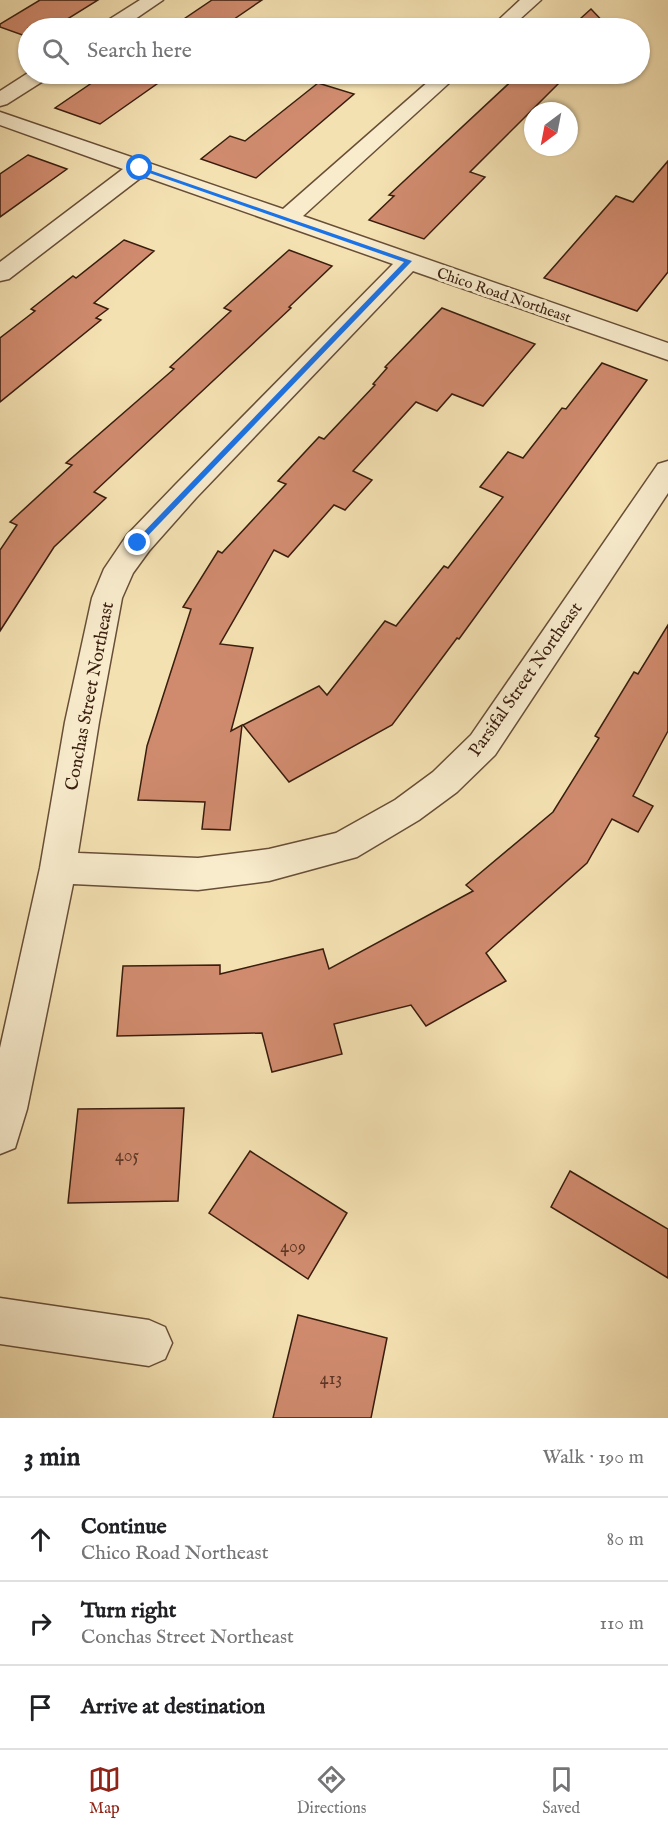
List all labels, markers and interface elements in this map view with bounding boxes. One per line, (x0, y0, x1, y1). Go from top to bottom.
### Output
search box (18, 18, 650, 84)
icon: search (39, 35, 72, 68)
text: Search here (87, 37, 192, 65)
north arrow (524, 102, 578, 156)
route start (126, 154, 152, 180)
street label: Chico Road Northeast (434, 264, 573, 327)
route end (124, 529, 150, 555)
street label: Parsifal Street Northeast (464, 598, 588, 761)
street label: Conchas Street Northeast (61, 600, 120, 793)
house number: 405 (115, 1145, 140, 1168)
house number: 409 (280, 1236, 306, 1259)
house number: 413 (320, 1368, 342, 1391)
text: 3 min (24, 1441, 80, 1474)
text: Walk · 190 m (542, 1445, 644, 1470)
text: Continue (81, 1513, 167, 1541)
icon: ahead (24, 1523, 57, 1556)
text: 80 m (607, 1527, 644, 1552)
text: Chico Road Northeast (81, 1541, 269, 1566)
text: Turn right (81, 1597, 176, 1625)
icon: right (24, 1607, 57, 1640)
text: 110 m (600, 1611, 644, 1636)
text: Conchas Street Northeast (81, 1625, 294, 1650)
icon: arrive (24, 1691, 57, 1724)
text: Arrive at destination (81, 1693, 265, 1721)
tab: Map (88, 1763, 121, 1819)
tab: Directions (297, 1763, 366, 1819)
tab: Saved (542, 1763, 580, 1819)

